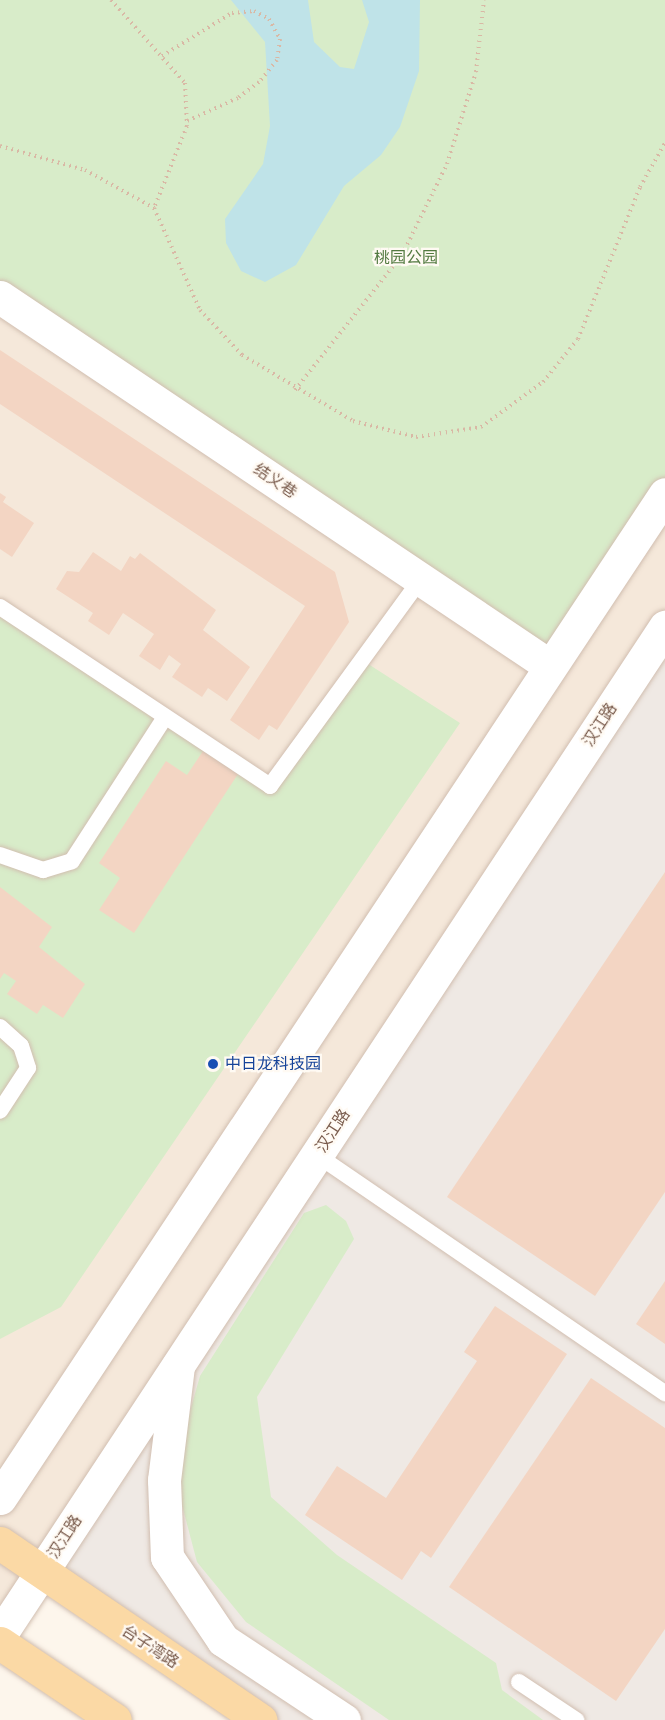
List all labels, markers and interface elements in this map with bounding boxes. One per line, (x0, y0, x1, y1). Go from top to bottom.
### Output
park label: 桃园公园 (374, 248, 438, 268)
street label: 结义巷 (250, 460, 300, 502)
street label: 汉江路 (579, 700, 621, 750)
place label: 中日龙科技园 (225, 1054, 321, 1074)
marker: 中日龙科技园 (206, 1057, 220, 1071)
street label: 汉江路 (312, 1106, 354, 1156)
street label: 汉江路 (44, 1512, 86, 1562)
street label: 台子湾路 (118, 1622, 182, 1672)

